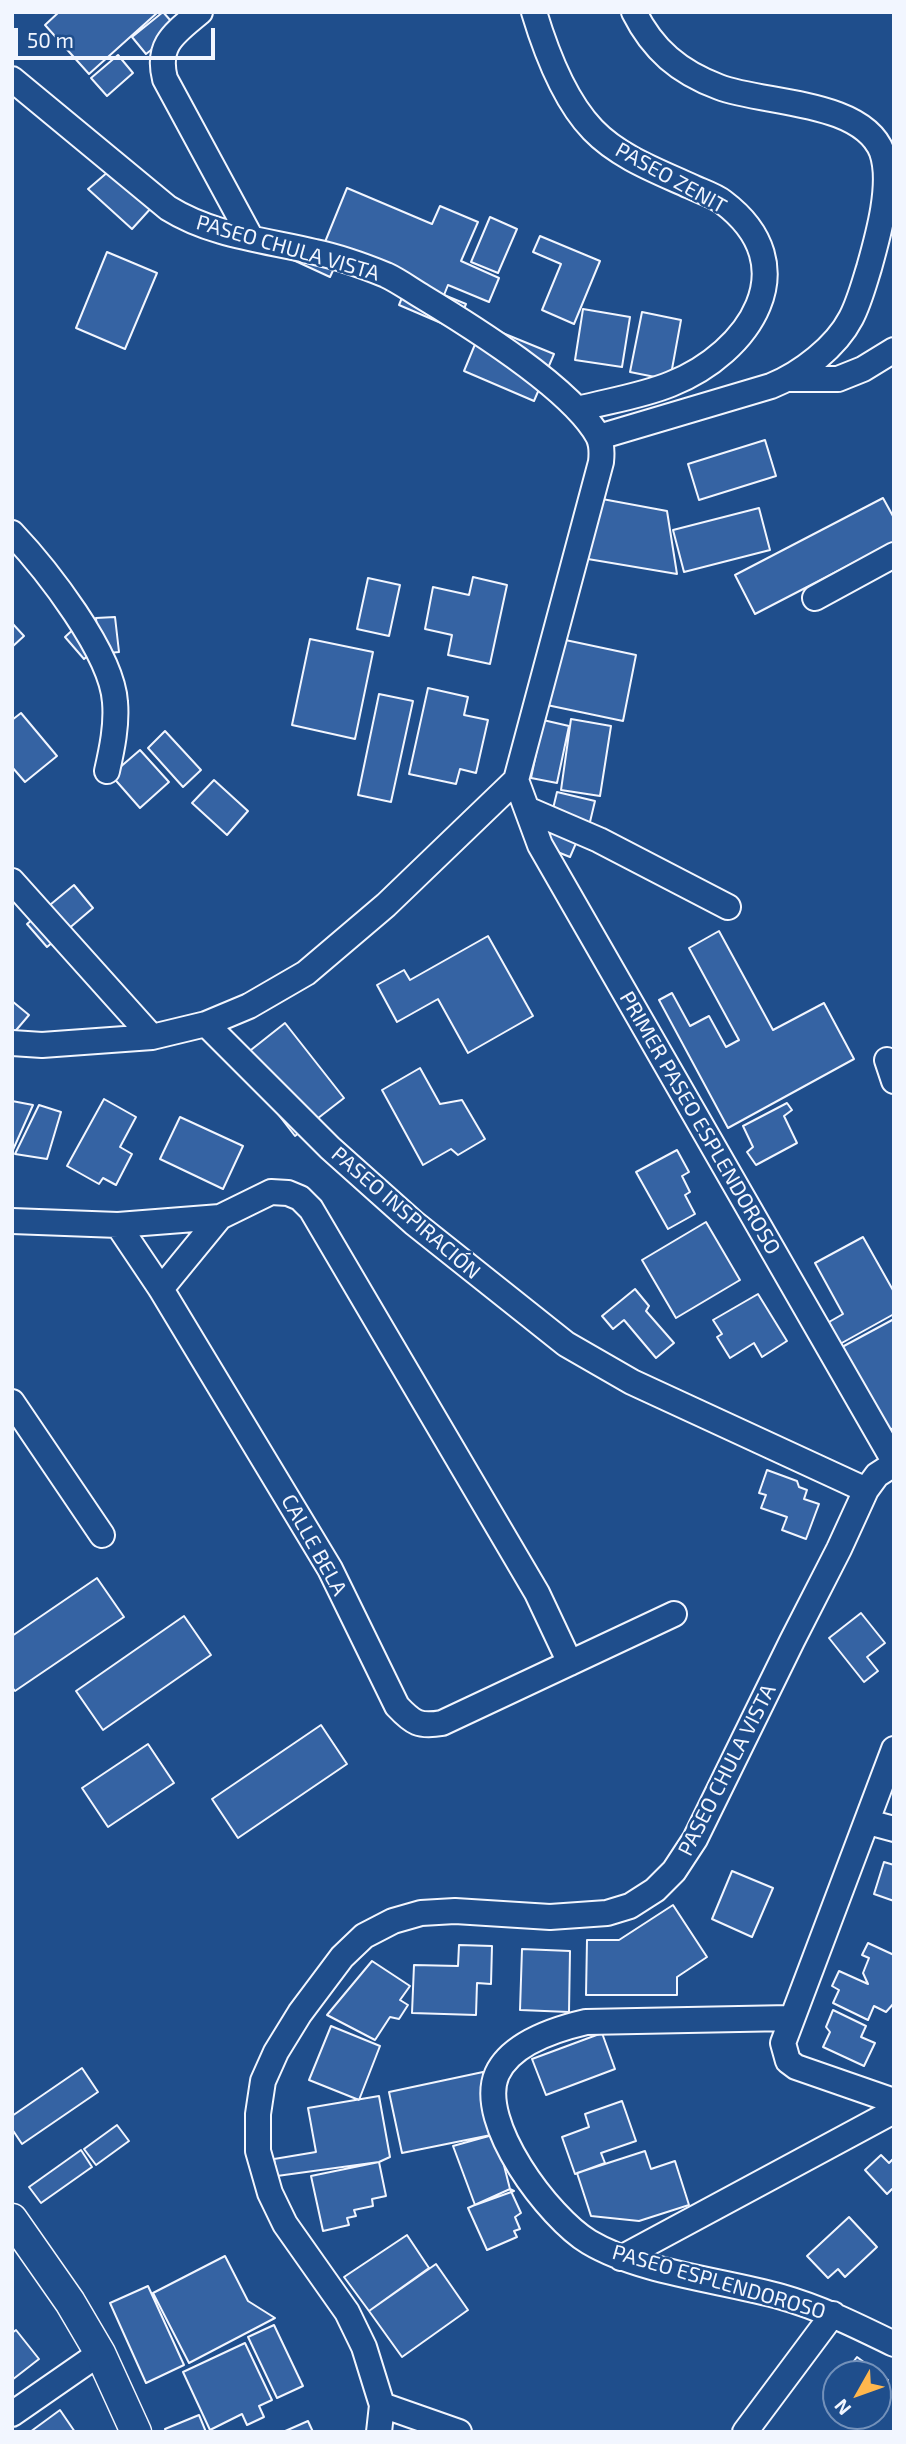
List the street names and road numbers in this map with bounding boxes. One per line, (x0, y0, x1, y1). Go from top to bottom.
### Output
street label: PASEO ZENIT (611, 137, 731, 219)
street label: PASEO CHULA VISTA (193, 210, 383, 286)
street label: PRIMER PASEO ESPLENDOROSO (614, 987, 786, 1259)
street label: PASEO INSPIRACIÓN (326, 1141, 486, 1285)
street label: CALLE BELA (276, 1490, 352, 1600)
street label: PASEO CHULA VISTA (673, 1680, 781, 1860)
street label: PASEO ESPLENDOROSO (609, 2239, 829, 2325)

